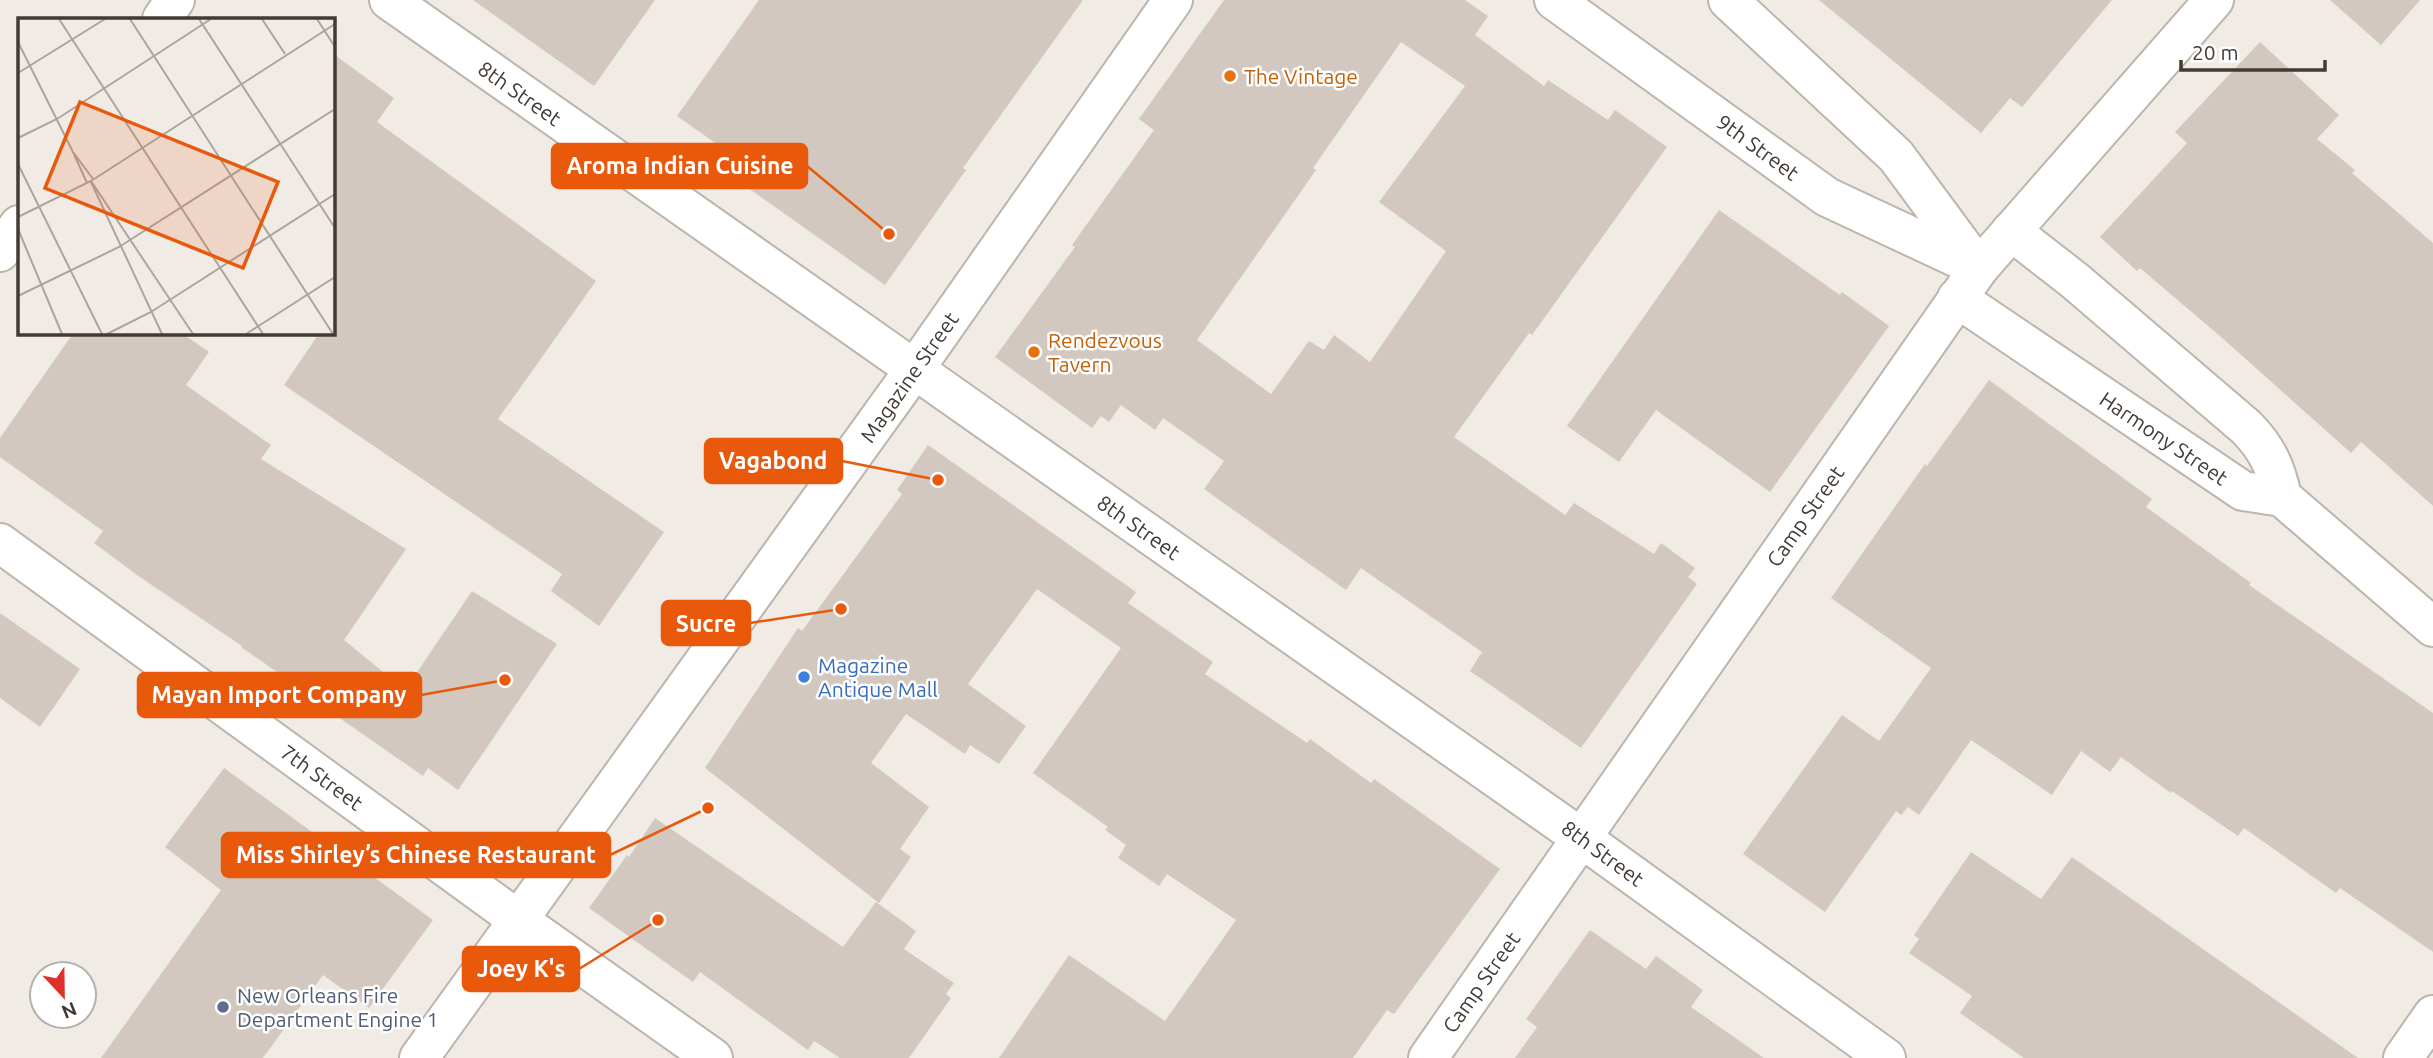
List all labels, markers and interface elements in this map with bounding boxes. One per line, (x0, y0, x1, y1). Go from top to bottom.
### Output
inset map (18, 18, 334, 334)
scale bar (2181, 28, 2324, 72)
text: 20 m (2192, 40, 2239, 64)
street label: 8th Street (474, 56, 566, 130)
place label: The Vintage (1244, 64, 1358, 88)
marker: The Vintage (1222, 68, 1238, 84)
street label: 9th Street (1712, 109, 1804, 185)
callout: Aroma Indian Cuisine (552, 144, 807, 188)
text: Aroma Indian Cuisine (566, 153, 794, 178)
street label: Magazine Street (855, 307, 963, 447)
place label: Rendezvous Tavern (1048, 328, 1162, 376)
marker: Rendezvous Tavern (1026, 344, 1042, 360)
street label: Harmony Street (2095, 386, 2233, 490)
callout: Vagabond (705, 439, 842, 483)
text: Vagabond (719, 448, 827, 473)
street label: Camp Street (1761, 461, 1849, 571)
street label: 8th Street (1093, 490, 1185, 564)
callout: Sucre (662, 601, 750, 645)
text: Sucre (676, 611, 736, 636)
place label: Magazine Antique Mall (818, 653, 938, 701)
marker: Magazine Antique Mall (796, 669, 812, 685)
callout: Mayan Import Company (138, 673, 421, 717)
text: Mayan Import Company (151, 682, 407, 707)
street label: 7th Street (276, 739, 368, 815)
street label: 8th Street (1557, 815, 1649, 891)
callout: Miss Shirley’s Chinese Restaurant (222, 833, 610, 877)
text: Miss Shirley’s Chinese Restaurant (236, 842, 596, 867)
street label: Camp Street (1437, 927, 1525, 1037)
callout: Joey K's (463, 947, 579, 991)
text: Joey K's (477, 956, 565, 981)
north arrow (28, 960, 98, 1030)
place label: New Orleans Fire Department Engine 1 (237, 983, 439, 1031)
text: N (59, 998, 80, 1024)
marker: New Orleans Fire Department Engine 1 (215, 999, 231, 1015)

